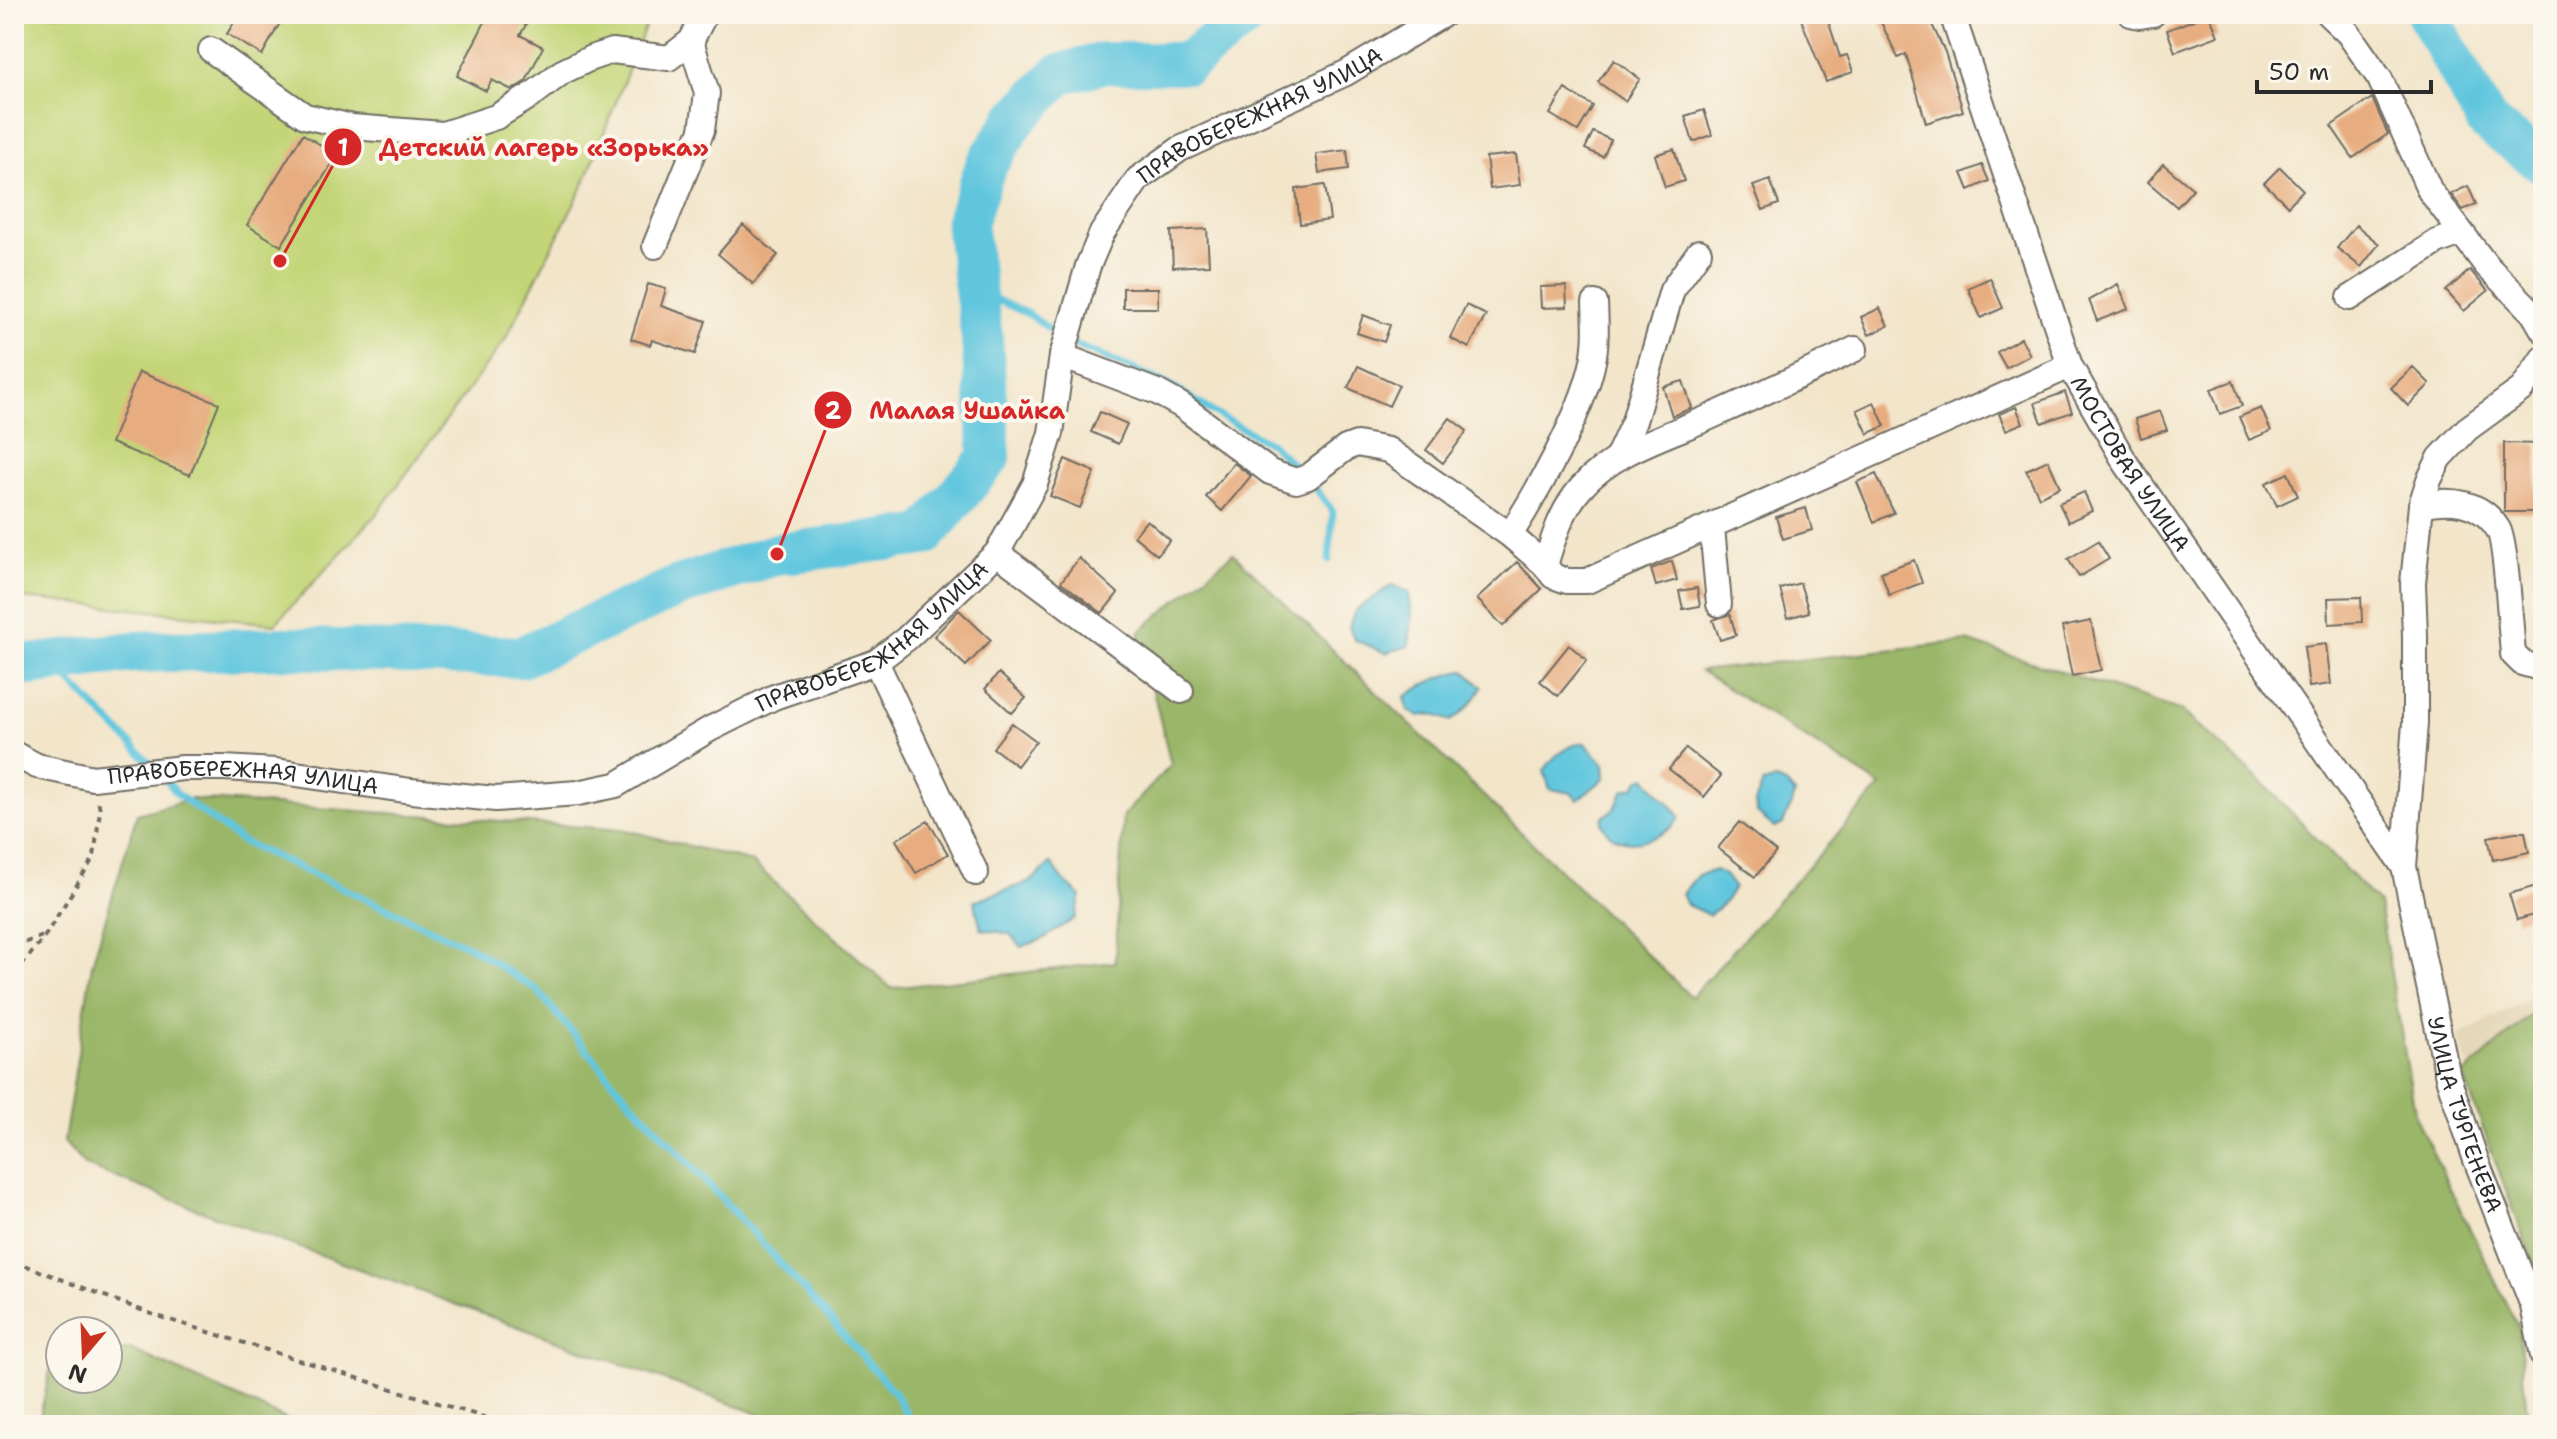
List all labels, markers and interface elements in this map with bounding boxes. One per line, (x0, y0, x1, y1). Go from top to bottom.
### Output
street label: ПРАВОБЕРЕЖНАЯ УЛИЦА (1131, 40, 1388, 190)
scale bar (2257, 44, 2431, 94)
text: 50 m (2269, 56, 2329, 88)
callout: Детский лагерь «Зорька» (323, 123, 724, 171)
text: 1 (338, 132, 348, 164)
text: Детский лагерь «Зорька» (379, 132, 709, 164)
street label: МОСТОВАЯ УЛИЦА (2064, 370, 2197, 557)
callout: Малая Ушайка (813, 386, 1081, 434)
text: 2 (825, 395, 842, 427)
text: Малая Ушайка (869, 395, 1066, 427)
street label: ПРАВОБЕРЕЖНАЯ УЛИЦА (751, 554, 994, 718)
street label: ПРАВОБЕРЕЖНАЯ УЛИЦА (106, 753, 380, 800)
street label: УЛИЦА ТУРГЕНЕВА (2421, 1014, 2510, 1217)
north arrow (44, 1315, 124, 1395)
text: N (65, 1357, 91, 1390)

